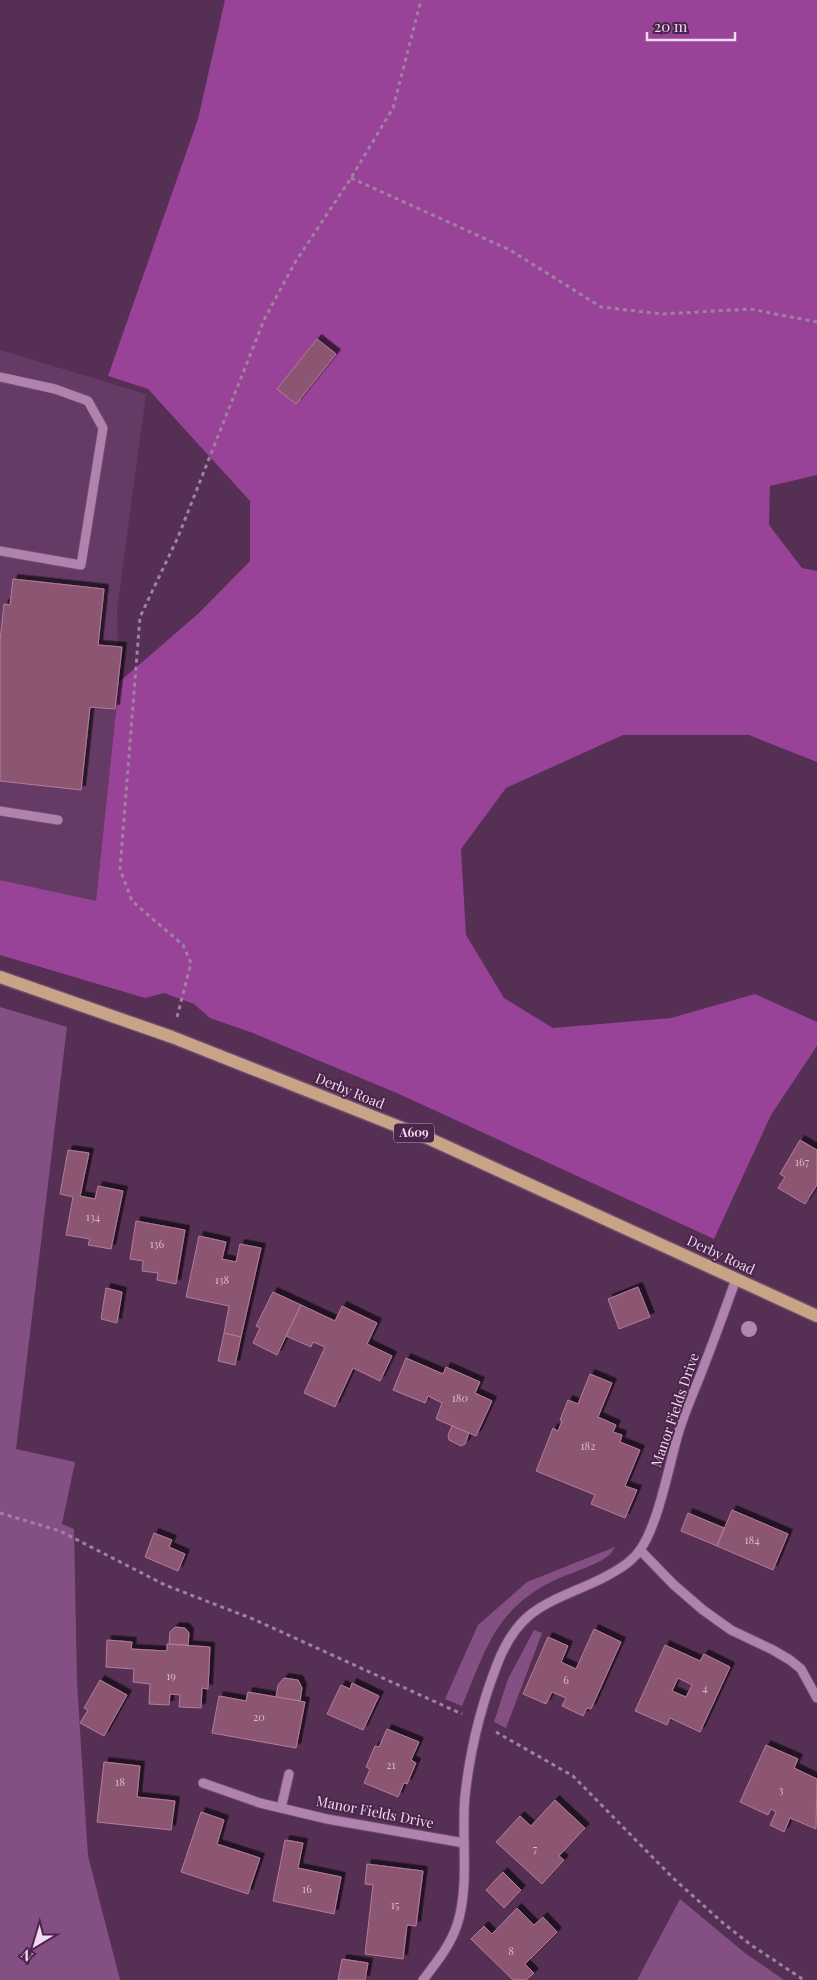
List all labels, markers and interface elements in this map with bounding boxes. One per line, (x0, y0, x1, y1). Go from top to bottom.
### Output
scale bar (647, 10, 734, 42)
text: 20 m (654, 16, 688, 36)
street label: Derby Road (313, 1068, 388, 1113)
road number: A609 (394, 1124, 434, 1142)
house number: 167 (795, 1154, 810, 1169)
house number: 134 (86, 1209, 101, 1224)
street label: Derby Road (684, 1231, 758, 1279)
house number: 136 (150, 1236, 165, 1251)
house number: 138 (215, 1272, 230, 1287)
street label: Manor Fields Drive (646, 1350, 703, 1470)
house number: 180 (452, 1390, 469, 1405)
house number: 182 (580, 1438, 596, 1453)
house number: 184 (744, 1532, 760, 1547)
house number: 19 (166, 1668, 176, 1683)
house number: 6 (563, 1672, 569, 1687)
house number: 4 (702, 1680, 708, 1695)
house number: 20 (253, 1709, 265, 1724)
house number: 21 (386, 1757, 396, 1772)
house number: 18 (115, 1774, 125, 1789)
house number: 3 (779, 1782, 784, 1797)
street label: Manor Fields Drive (315, 1791, 436, 1832)
house number: 7 (533, 1841, 538, 1856)
house number: 16 (302, 1881, 312, 1896)
house number: 15 (391, 1897, 400, 1912)
north arrow (10, 1920, 60, 1970)
house number: 8 (508, 1943, 514, 1958)
text: N (17, 1945, 37, 1966)

